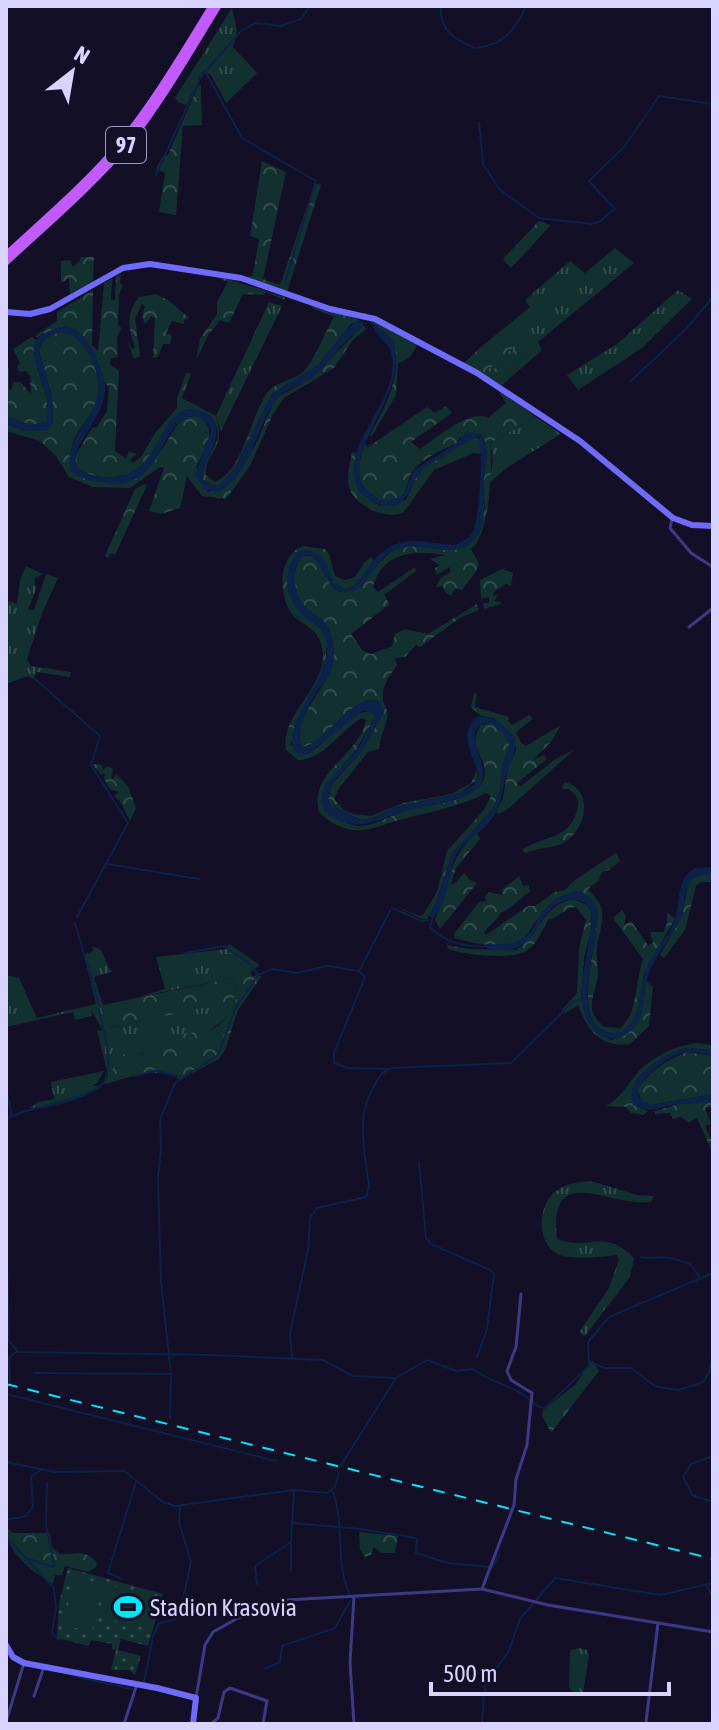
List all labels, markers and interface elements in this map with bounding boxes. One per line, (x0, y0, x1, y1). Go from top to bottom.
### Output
north arrow (32, 32, 112, 112)
text: N (70, 40, 95, 69)
road number: 97 (106, 127, 146, 163)
sports icon: Stadion Krasovia (113, 1592, 143, 1622)
place label: Stadion Krasovia (150, 1594, 297, 1621)
scale bar (431, 1646, 669, 1696)
text: 500 m (443, 1660, 497, 1687)

